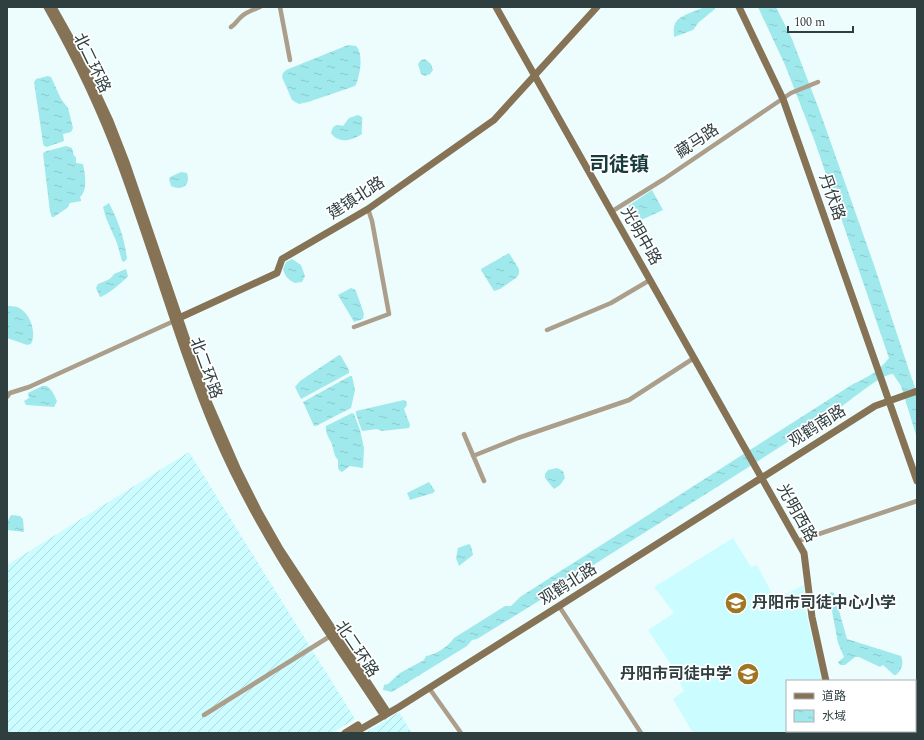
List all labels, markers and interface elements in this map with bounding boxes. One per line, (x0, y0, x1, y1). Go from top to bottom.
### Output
scale bar (788, 8, 853, 34)
text: 100 m (794, 13, 825, 32)
street label: 北二环路 (67, 29, 117, 97)
street label: 藏马路 (670, 118, 724, 164)
district label: 司徒镇 (589, 150, 649, 180)
street label: 丹伏路 (813, 170, 851, 224)
street label: 建镇北路 (323, 171, 389, 225)
street label: 光明中路 (615, 202, 667, 270)
street label: 北二环路 (184, 334, 228, 402)
street label: 观鹤南路 (783, 399, 851, 453)
street label: 光明西路 (771, 479, 823, 547)
street label: 观鹤北路 (534, 557, 602, 611)
school or university icon: 丹阳市司徒中心小学 (723, 590, 749, 616)
place label: 丹阳市司徒中心小学 (752, 591, 896, 615)
street label: 北二环路 (329, 616, 385, 682)
school or university icon: 丹阳市司徒中学 (735, 661, 761, 687)
place label: 丹阳市司徒中学 (620, 662, 732, 686)
legend (786, 680, 916, 732)
text: 道路 (822, 687, 846, 706)
text: 水域 (822, 707, 846, 726)

